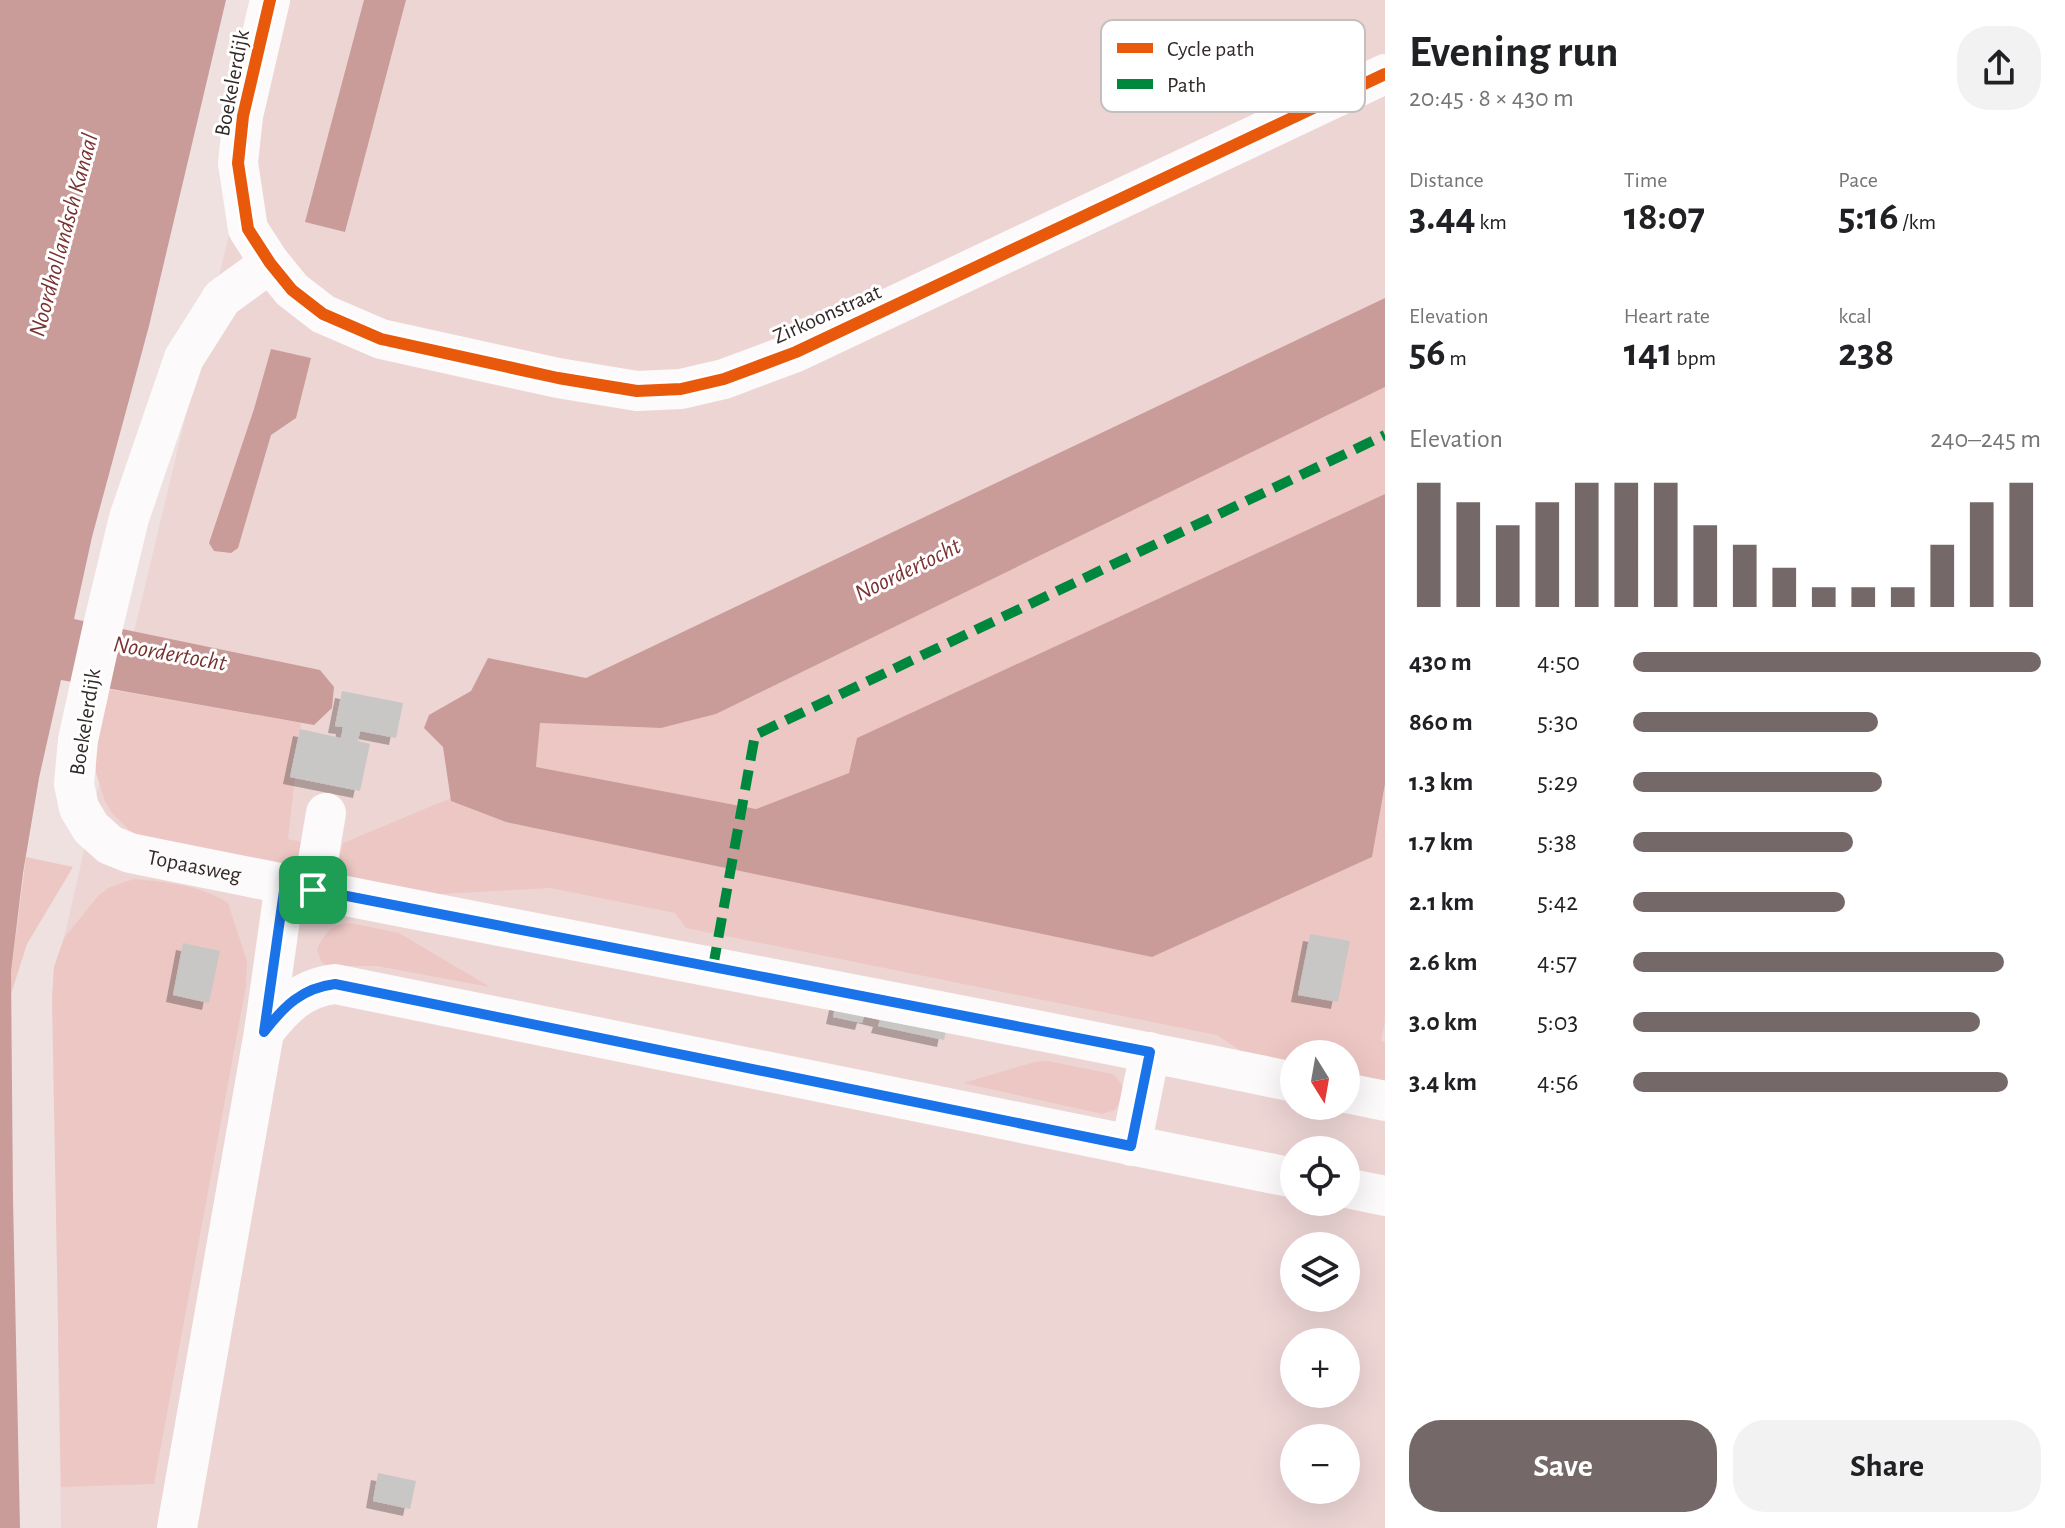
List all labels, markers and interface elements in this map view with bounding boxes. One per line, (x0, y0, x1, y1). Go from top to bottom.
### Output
legend (1101, 20, 1365, 112)
button: share (1957, 26, 2041, 110)
street label: Boekelerdijk (211, 28, 253, 138)
text: Evening run (1409, 31, 1618, 75)
text: Cycle path (1167, 38, 1255, 60)
text: Path (1167, 74, 1207, 96)
text: 20:45 · 8 × 430 m (1409, 85, 1574, 111)
water label: Noordhollandsch Kanaal (25, 131, 103, 339)
text: Distance (1409, 169, 1484, 191)
text: Time (1624, 169, 1668, 191)
text: Pace (1838, 169, 1878, 191)
text: 3.44 (1409, 197, 1476, 237)
text: 18:07 (1624, 197, 1705, 237)
text: 5:16 (1838, 197, 1899, 237)
text: km (1476, 211, 1507, 233)
text: /km (1899, 211, 1936, 233)
street label: Zirkoonstraat (770, 280, 884, 348)
text: Elevation (1409, 305, 1489, 327)
text: Heart rate (1624, 305, 1710, 327)
text: kcal (1838, 305, 1872, 327)
text: 56 (1409, 333, 1446, 373)
text: 141 (1624, 333, 1673, 373)
text: 238 (1838, 333, 1894, 373)
text: m (1446, 347, 1467, 369)
text: bpm (1673, 347, 1716, 369)
text: Elevation (1409, 426, 1503, 452)
text: 240–245 m (1930, 426, 2041, 452)
water label: Noordertocht (851, 534, 965, 606)
water label: Noordertocht (111, 632, 229, 676)
text: 430 m (1409, 649, 1472, 675)
text: 4:50 (1537, 649, 1580, 675)
street label: Boekelerdijk (66, 667, 104, 777)
text: 860 m (1409, 709, 1473, 735)
text: 5:30 (1537, 709, 1578, 735)
text: 1.3 km (1409, 769, 1473, 795)
text: 5:29 (1537, 769, 1578, 795)
text: 1.7 km (1409, 829, 1473, 855)
text: 5:38 (1537, 829, 1577, 855)
street label: Topaasweg (145, 846, 243, 886)
pin (279, 856, 347, 924)
icon: arrive (291, 868, 335, 912)
text: 2.1 km (1409, 889, 1474, 915)
text: 5:42 (1537, 889, 1578, 915)
text: 2.6 km (1409, 949, 1478, 975)
text: 4:57 (1537, 949, 1577, 975)
text: 3.0 km (1409, 1009, 1477, 1035)
text: 5:03 (1537, 1009, 1578, 1035)
north arrow (1280, 1040, 1360, 1120)
map controls (1280, 1040, 1360, 1504)
text: 3.4 km (1409, 1069, 1477, 1095)
text: 4:56 (1537, 1069, 1579, 1095)
button: locate (1280, 1136, 1360, 1216)
button: layers (1280, 1232, 1360, 1312)
button: + (1280, 1328, 1360, 1408)
button: Save (1409, 1420, 1717, 1512)
button: Share (1733, 1420, 2041, 1512)
button: − (1280, 1424, 1360, 1504)

